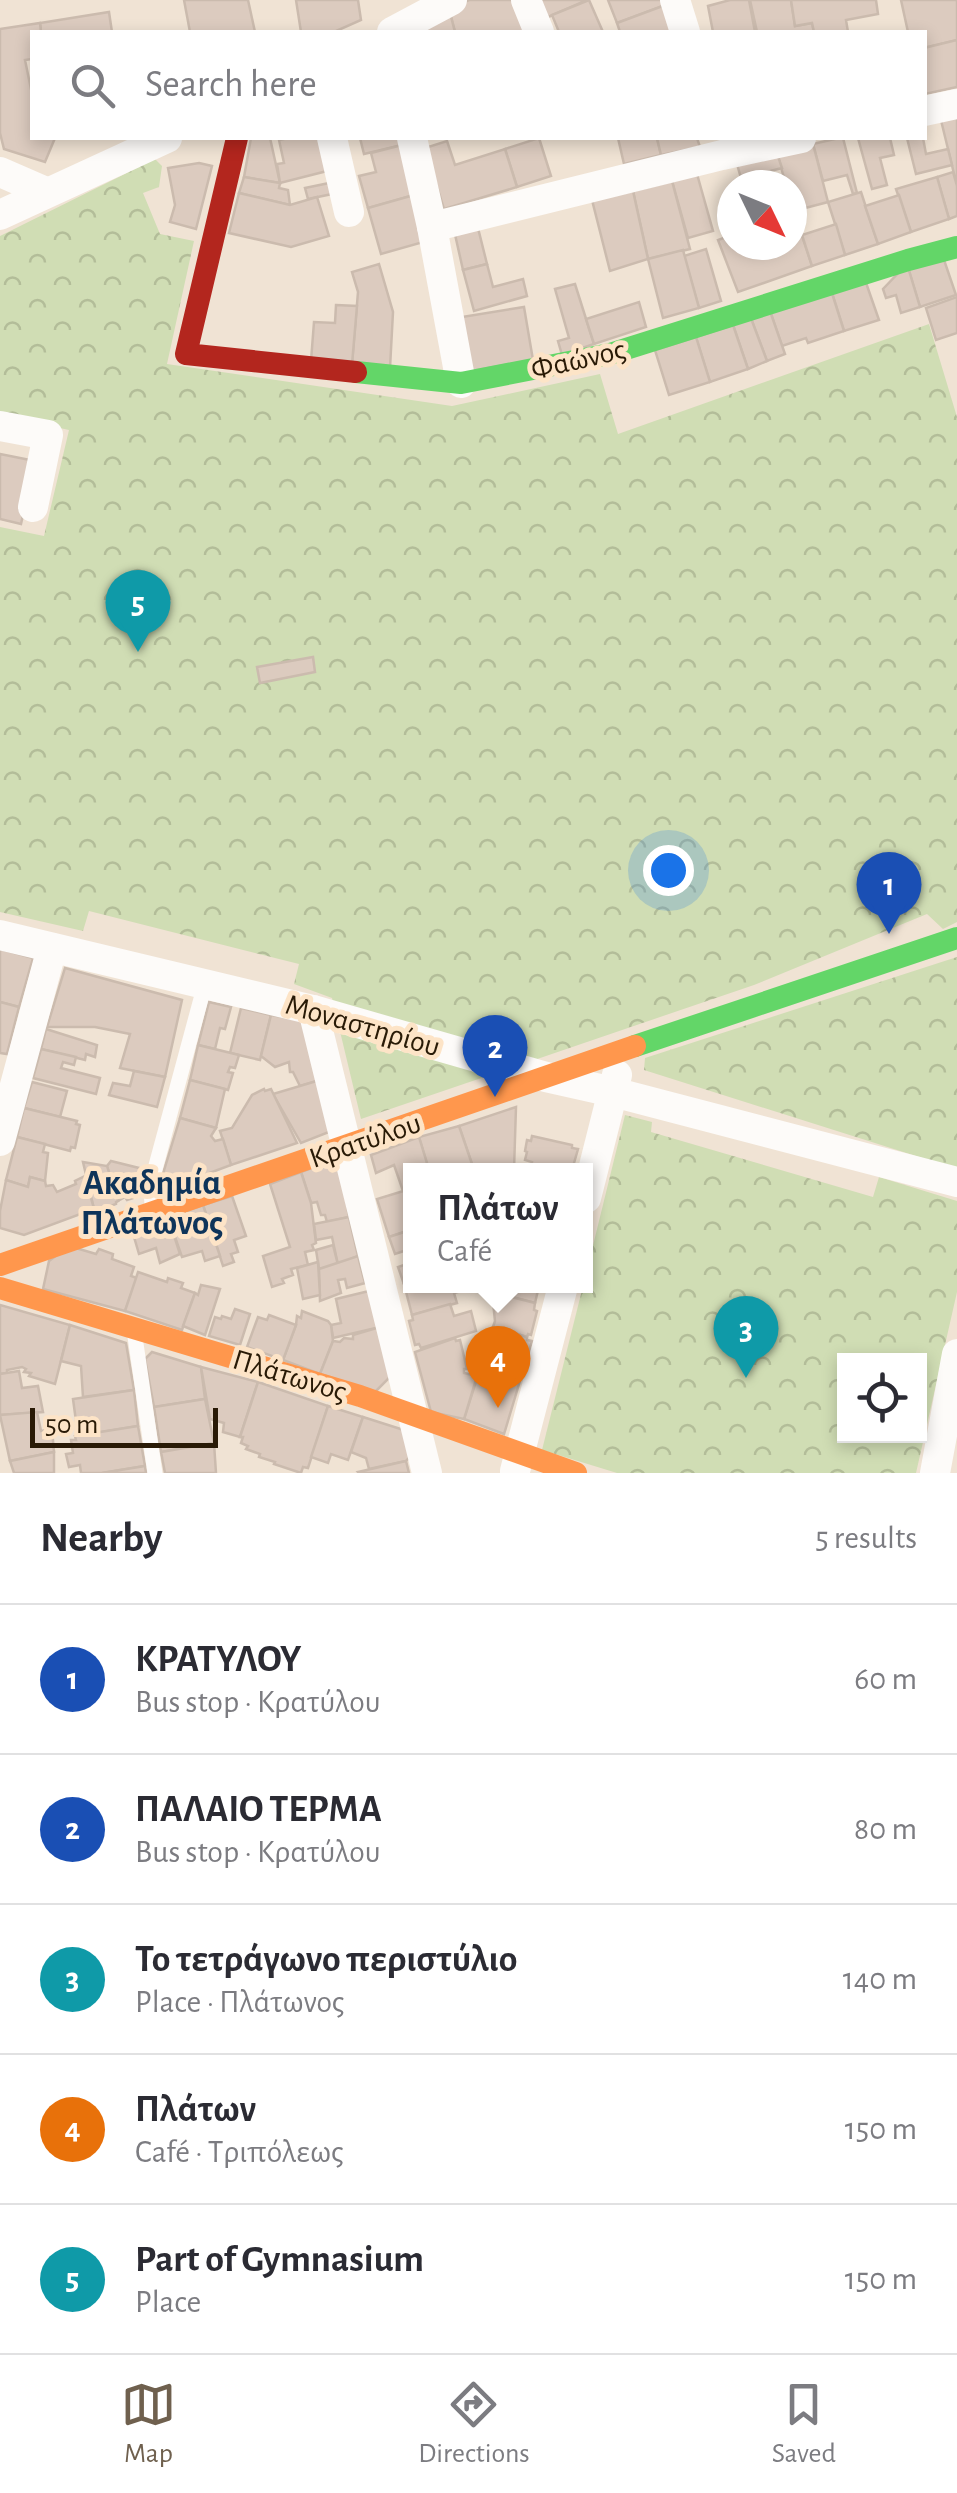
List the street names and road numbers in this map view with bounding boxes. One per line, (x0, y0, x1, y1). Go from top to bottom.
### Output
street label: Φαώνος (528, 335, 628, 385)
street label: Μοναστηρίου (282, 990, 443, 1062)
street label: Κρατύλου (306, 1108, 425, 1174)
street label: Πλάτωνος (229, 1344, 350, 1407)

